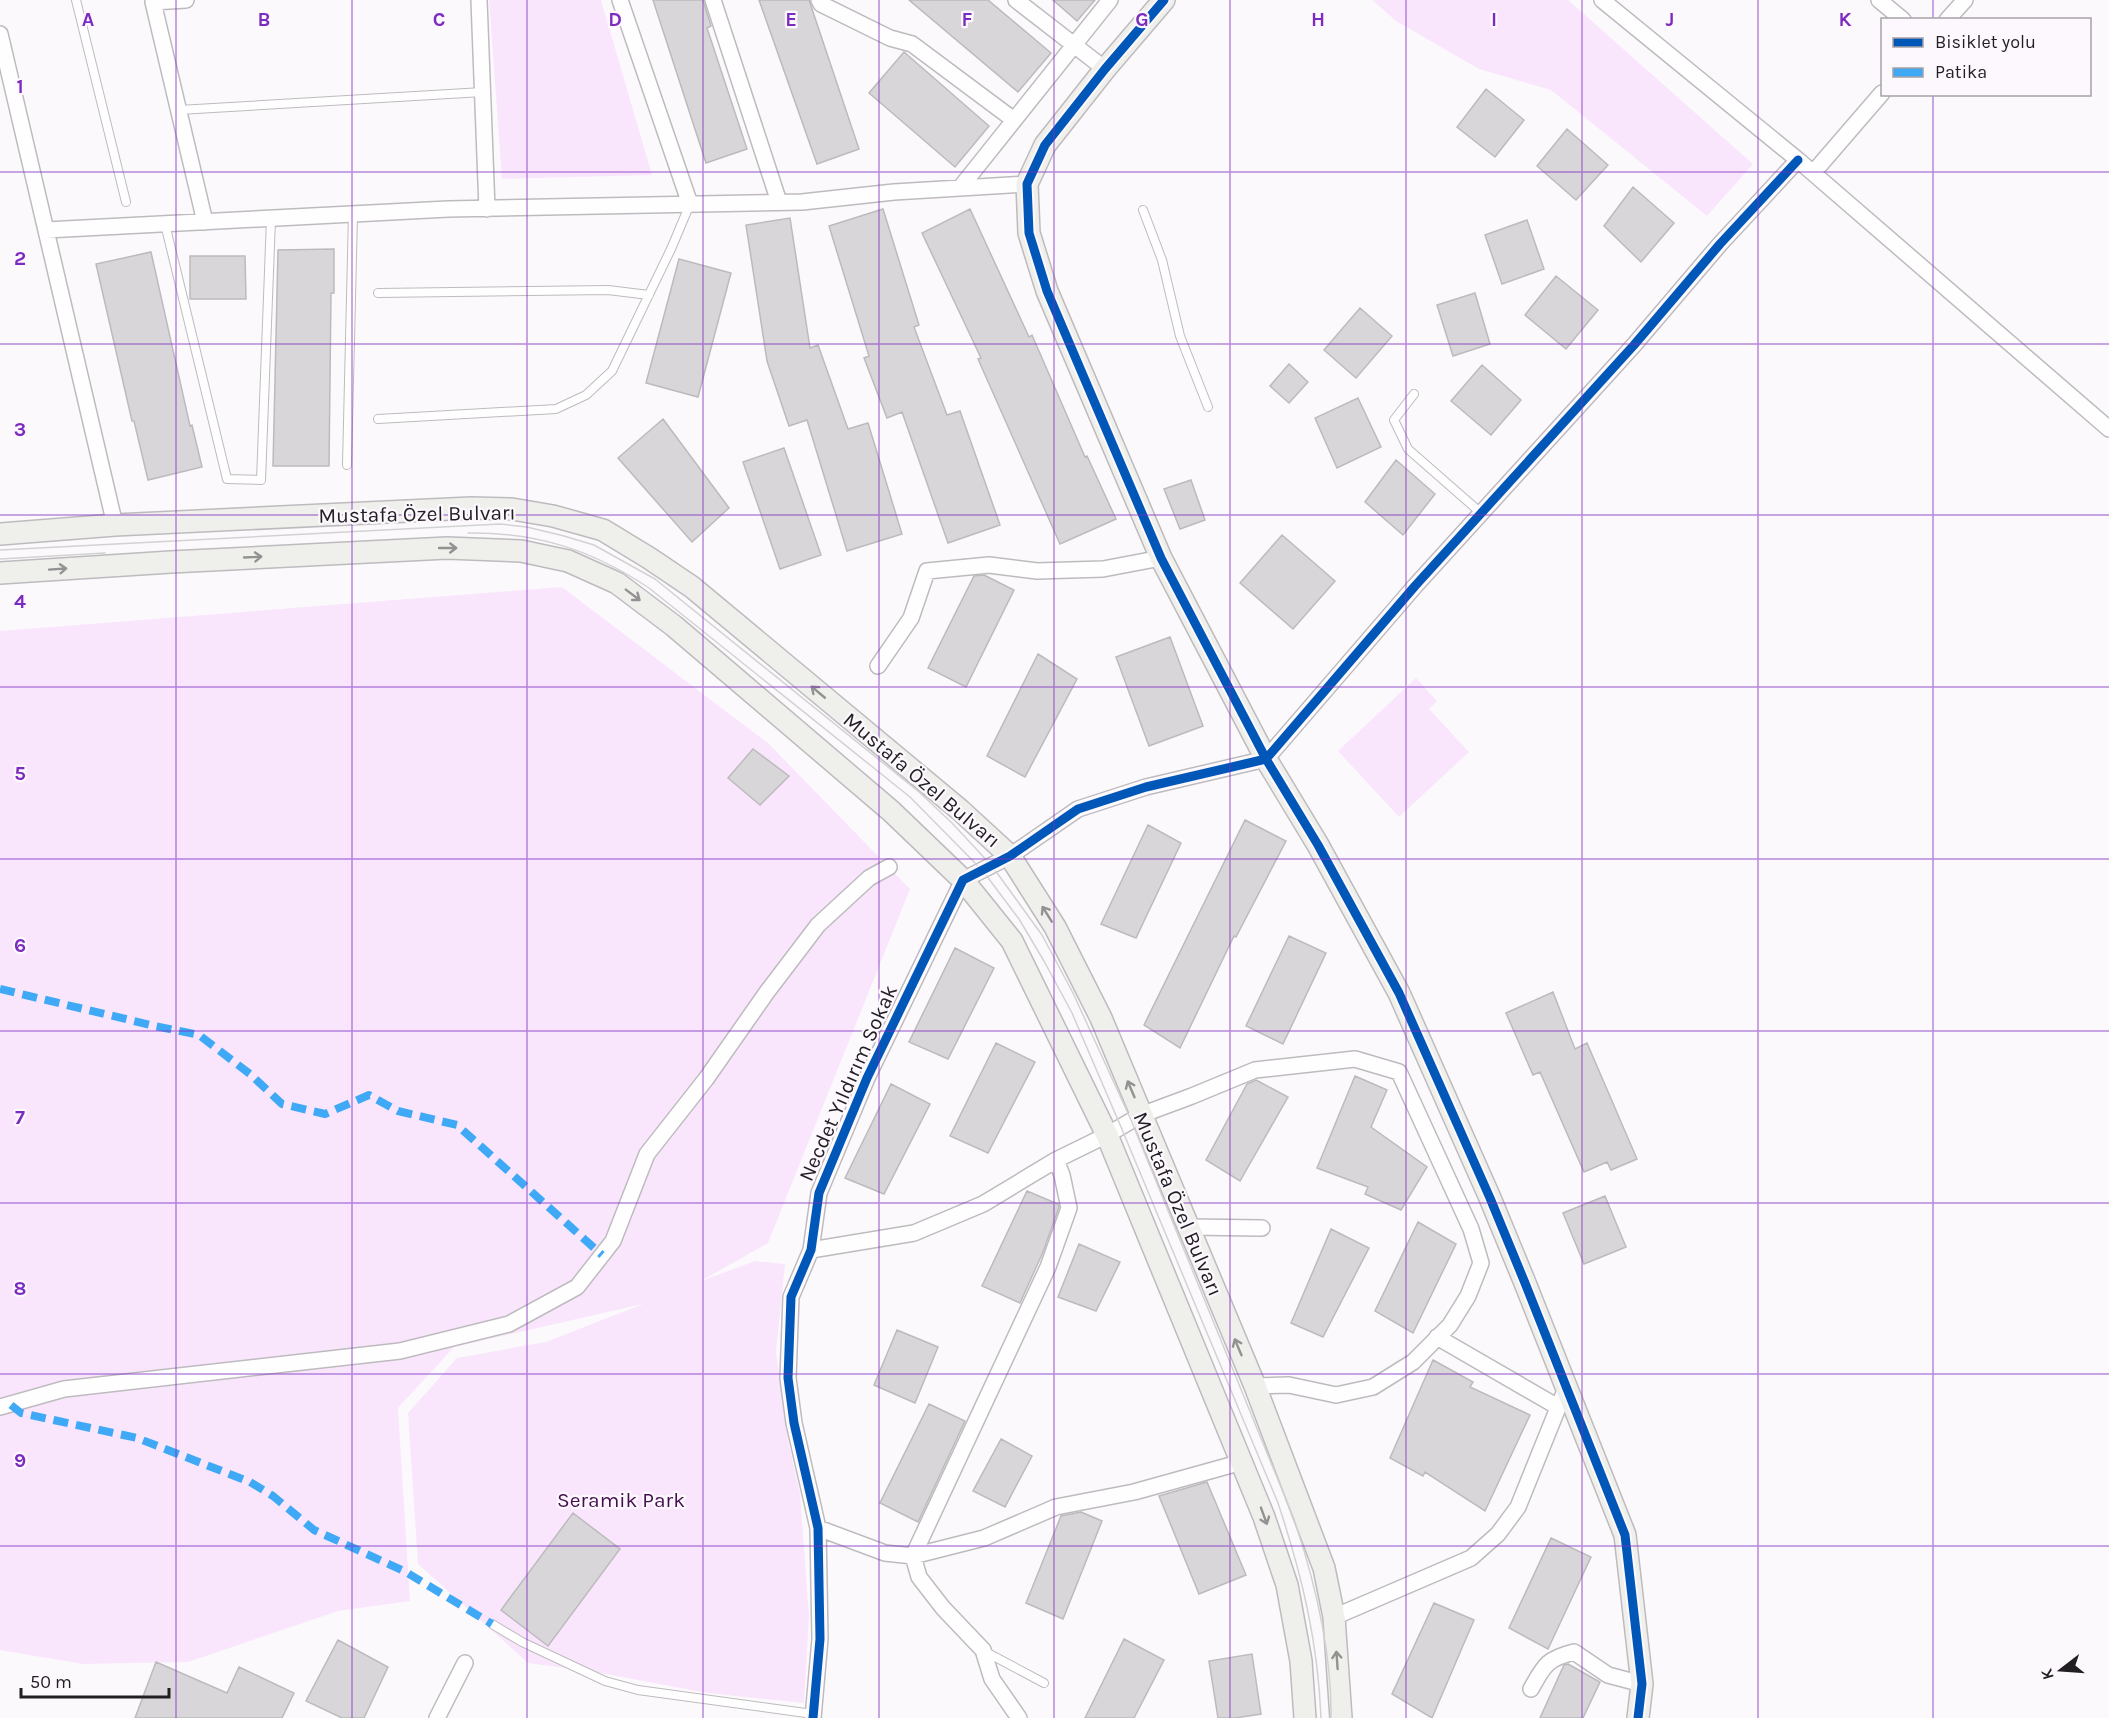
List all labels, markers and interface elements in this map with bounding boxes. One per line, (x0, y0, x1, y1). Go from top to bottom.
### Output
text: A (82, 8, 95, 31)
text: B (258, 8, 270, 31)
text: C (433, 8, 445, 31)
text: D (608, 8, 622, 31)
text: E (785, 8, 797, 31)
text: F (962, 8, 973, 31)
text: G (1135, 8, 1149, 31)
text: H (1311, 8, 1325, 31)
text: I (1491, 8, 1497, 31)
text: J (1666, 8, 1674, 31)
text: K (1838, 8, 1852, 31)
legend (1881, 18, 2091, 96)
text: Bisiklet yolu (1935, 31, 2036, 53)
text: Patika (1935, 61, 1987, 83)
text: 1 (16, 75, 24, 98)
text: 2 (14, 247, 26, 270)
text: 3 (14, 418, 26, 441)
street label: Mustafa Özel Bulvarı (318, 500, 516, 528)
one-way arrow (437, 542, 457, 554)
one-way arrow (243, 552, 262, 563)
one-way arrow (48, 564, 68, 575)
one-way arrow (625, 588, 641, 601)
text: 4 (14, 590, 26, 613)
one-way arrow (811, 685, 826, 699)
street label: Mustafa Özel Bulvarı (839, 707, 1005, 853)
text: 5 (14, 762, 26, 785)
one-way arrow (1040, 906, 1052, 923)
text: 6 (14, 934, 26, 957)
street label: Necdet Yıldırım Sokak (794, 981, 902, 1185)
one-way arrow (1125, 1081, 1136, 1099)
text: 7 (15, 1106, 25, 1129)
street label: Mustafa Özel Bulvarı (1128, 1108, 1228, 1300)
text: 8 (14, 1277, 26, 1300)
one-way arrow (1232, 1338, 1243, 1357)
text: 9 (14, 1449, 26, 1472)
park label: Seramik Park (557, 1488, 685, 1512)
one-way arrow (1259, 1507, 1270, 1525)
north arrow (2031, 1640, 2091, 1700)
one-way arrow (1331, 1650, 1342, 1670)
scale bar (21, 1661, 170, 1699)
text: K (2036, 1666, 2058, 1682)
text: 50 m (30, 1671, 72, 1693)

